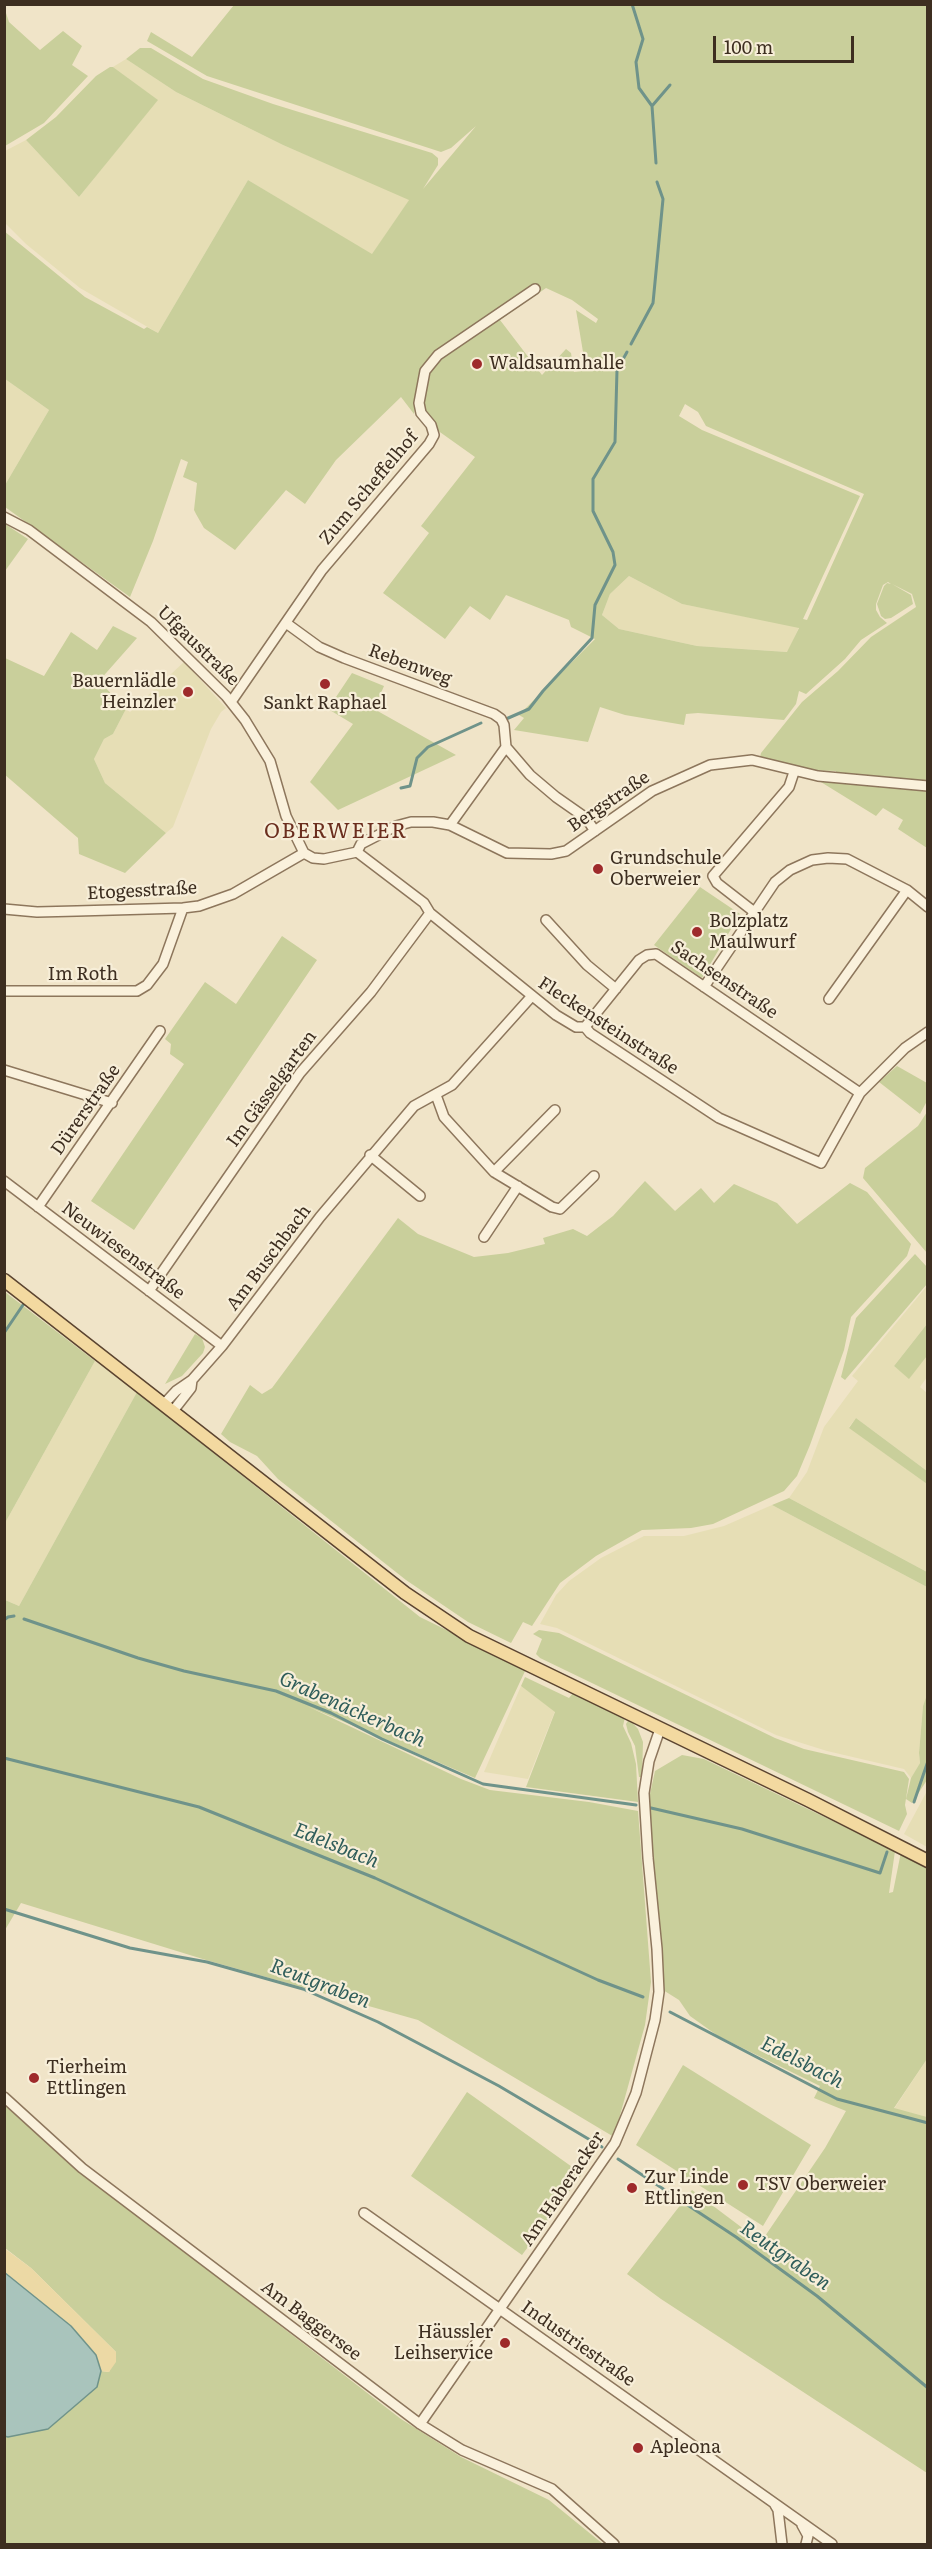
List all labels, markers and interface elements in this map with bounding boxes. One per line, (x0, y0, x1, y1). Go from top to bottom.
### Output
scale bar (716, 24, 857, 62)
text: 100 m (724, 33, 773, 60)
place label: Waldsaumhalle (489, 353, 624, 375)
marker: Waldsaumhalle (470, 357, 484, 371)
street label: Zum Scheffelhof (315, 427, 423, 549)
street label: Ufgaustraße (152, 601, 244, 691)
street label: Rebenweg (365, 640, 455, 690)
place label: Bauernlädle Heinzler (72, 671, 176, 714)
marker: Sankt Raphael (318, 677, 332, 691)
marker: Bauernlädle Heinzler (181, 685, 195, 699)
place label: Sankt Raphael (263, 693, 387, 715)
street label: Bergstraße (564, 767, 654, 837)
district label: OBERWEIER (264, 819, 408, 845)
place label: Grundschule Oberweier (610, 848, 721, 890)
marker: Grundschule Oberweier (591, 862, 605, 876)
street label: Etogesstraße (86, 877, 198, 905)
place label: Bolzplatz Maulwurf (709, 911, 795, 954)
marker: Bolzplatz Maulwurf (690, 925, 704, 939)
street label: Sachsenstraße (666, 936, 782, 1024)
street label: Im Roth (48, 964, 118, 986)
street label: Fleckensteinstraße (534, 972, 682, 1080)
street label: Im Gässelgarten (222, 1026, 322, 1152)
street label: Dürerstraße (47, 1060, 125, 1160)
street label: Neuwiesenstraße (57, 1198, 189, 1304)
street label: Am Buschbach (222, 1201, 316, 1315)
water label: Grabenäckerbach (275, 1667, 429, 1753)
water label: Edelsbach (290, 1818, 382, 1874)
water label: Reutgraben (267, 1954, 373, 2014)
water label: Edelsbach (757, 2032, 847, 2094)
place label: Tierheim Ettlingen (46, 2057, 127, 2100)
marker: Tierheim Ettlingen (27, 2071, 41, 2085)
street label: Am Haberacker (517, 2128, 609, 2250)
place label: Zur Linde Ettlingen (644, 2167, 729, 2210)
place label: TSV Oberweier (755, 2174, 886, 2196)
marker: TSV Oberweier (736, 2178, 750, 2192)
marker: Zur Linde Ettlingen (625, 2181, 639, 2195)
water label: Reutgraben (735, 2216, 835, 2296)
street label: Am Baggersee (257, 2276, 365, 2366)
street label: Industriestraße (517, 2297, 639, 2391)
place label: Häussler Leihservice (394, 2322, 493, 2364)
marker: Häussler Leihservice (498, 2336, 512, 2350)
place label: Apleona (650, 2437, 721, 2459)
marker: Apleona (631, 2441, 645, 2455)

